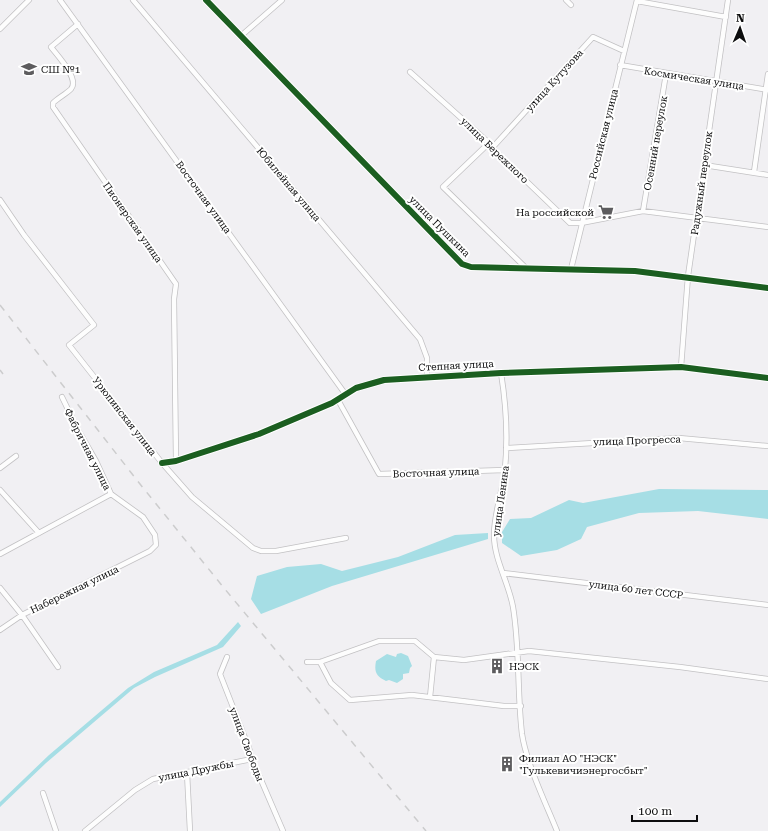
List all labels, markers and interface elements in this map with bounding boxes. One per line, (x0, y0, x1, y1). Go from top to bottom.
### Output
north arrow (720, 8, 760, 48)
text: N (736, 12, 745, 25)
street label: улица Кутузова (524, 47, 585, 114)
school or university icon: СШ №1 (20, 60, 38, 78)
place label: СШ №1 (41, 64, 81, 75)
street label: Космическая улица (643, 65, 745, 92)
street label: Российская улица (587, 87, 620, 180)
street label: Осенний переулок (642, 94, 669, 191)
street label: улица Бережного (459, 115, 531, 186)
street label: Радужный переулок (689, 130, 714, 236)
street label: Юбилейная улица (254, 145, 323, 224)
street label: Восточная улица (174, 159, 234, 236)
street label: Пионерская улица (101, 180, 165, 265)
street label: улица Пушкина (407, 194, 473, 259)
supermarket icon: На российской (597, 203, 615, 221)
place label: На российской (516, 207, 594, 218)
street label: Степная улица (418, 358, 494, 373)
street label: Урюпинская улица (90, 375, 159, 458)
street label: Фабричная улица (62, 406, 113, 492)
street label: улица Прогресса (593, 433, 682, 448)
street label: улица Ленина (490, 464, 511, 537)
street label: Восточная улица (392, 465, 480, 480)
street label: Набережная улица (28, 563, 121, 616)
street label: улица 60 лет СССР (588, 578, 684, 601)
building icon: НЭСК (488, 657, 506, 675)
place label: НЭСК (509, 661, 540, 672)
street label: улица Свободы (227, 705, 266, 783)
place label: Филиал АО "НЭСК" "Гулькевичиэнергосбыт" (519, 753, 648, 776)
building icon: Филиал АО "НЭСК" "Гулькевичиэнергосбыт" (498, 755, 516, 773)
street label: улица Дружбы (158, 758, 235, 783)
scale bar (632, 797, 697, 823)
text: 100 m (638, 804, 672, 818)

